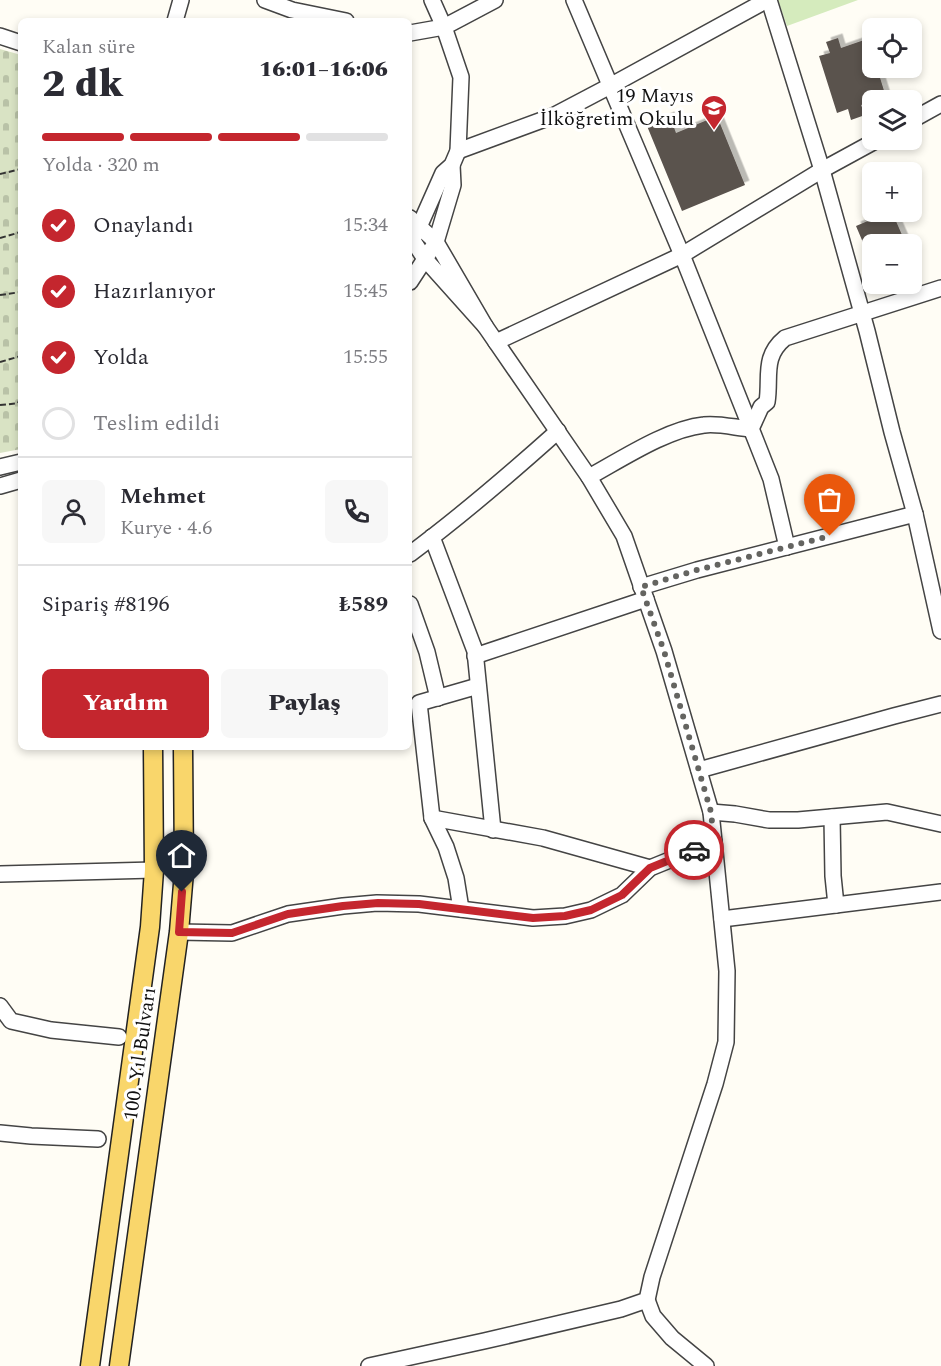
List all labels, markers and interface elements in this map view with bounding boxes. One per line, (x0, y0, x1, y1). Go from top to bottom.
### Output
map controls (862, 18, 922, 294)
button: locate (862, 18, 922, 78)
text: Kalan süre (42, 32, 135, 62)
text: 16:01–16:06 (259, 53, 388, 86)
text: 2 dk (42, 55, 123, 114)
place label: 19 Mayıs İlköğretim Okulu (539, 81, 694, 134)
button: layers (862, 90, 922, 150)
school or university icon: 19 Mayıs İlköğretim Okulu (699, 93, 729, 131)
text: Yolda · 320 m (42, 150, 160, 180)
button: + (862, 162, 922, 222)
icon: check (42, 209, 75, 242)
text: Onaylandı (93, 209, 194, 242)
text: 15:34 (343, 210, 388, 240)
button: − (862, 234, 922, 294)
icon: check (42, 275, 75, 308)
text: Hazırlanıyor (93, 275, 216, 308)
text: 15:45 (343, 276, 388, 306)
icon: check (42, 341, 75, 374)
text: Yolda (93, 341, 149, 374)
text: 15:55 (343, 342, 388, 372)
text: Teslim edildi (93, 407, 220, 440)
pin (804, 474, 855, 536)
button: person (42, 480, 105, 543)
text: Mehmet (120, 480, 206, 513)
button: phone (325, 480, 388, 543)
icon: bag (813, 483, 846, 516)
text: Kurye · 4.6 (120, 513, 212, 543)
text: Sipariş #8196 (42, 588, 170, 621)
text: ₺589 (339, 588, 388, 621)
button: Yardım (42, 669, 209, 738)
button: Paylaş (221, 669, 388, 738)
courier (664, 820, 724, 880)
pin (156, 830, 207, 892)
icon: car (678, 834, 711, 867)
icon: home (165, 839, 198, 872)
street label: 100. Yıl Bulvarı (116, 985, 164, 1123)

